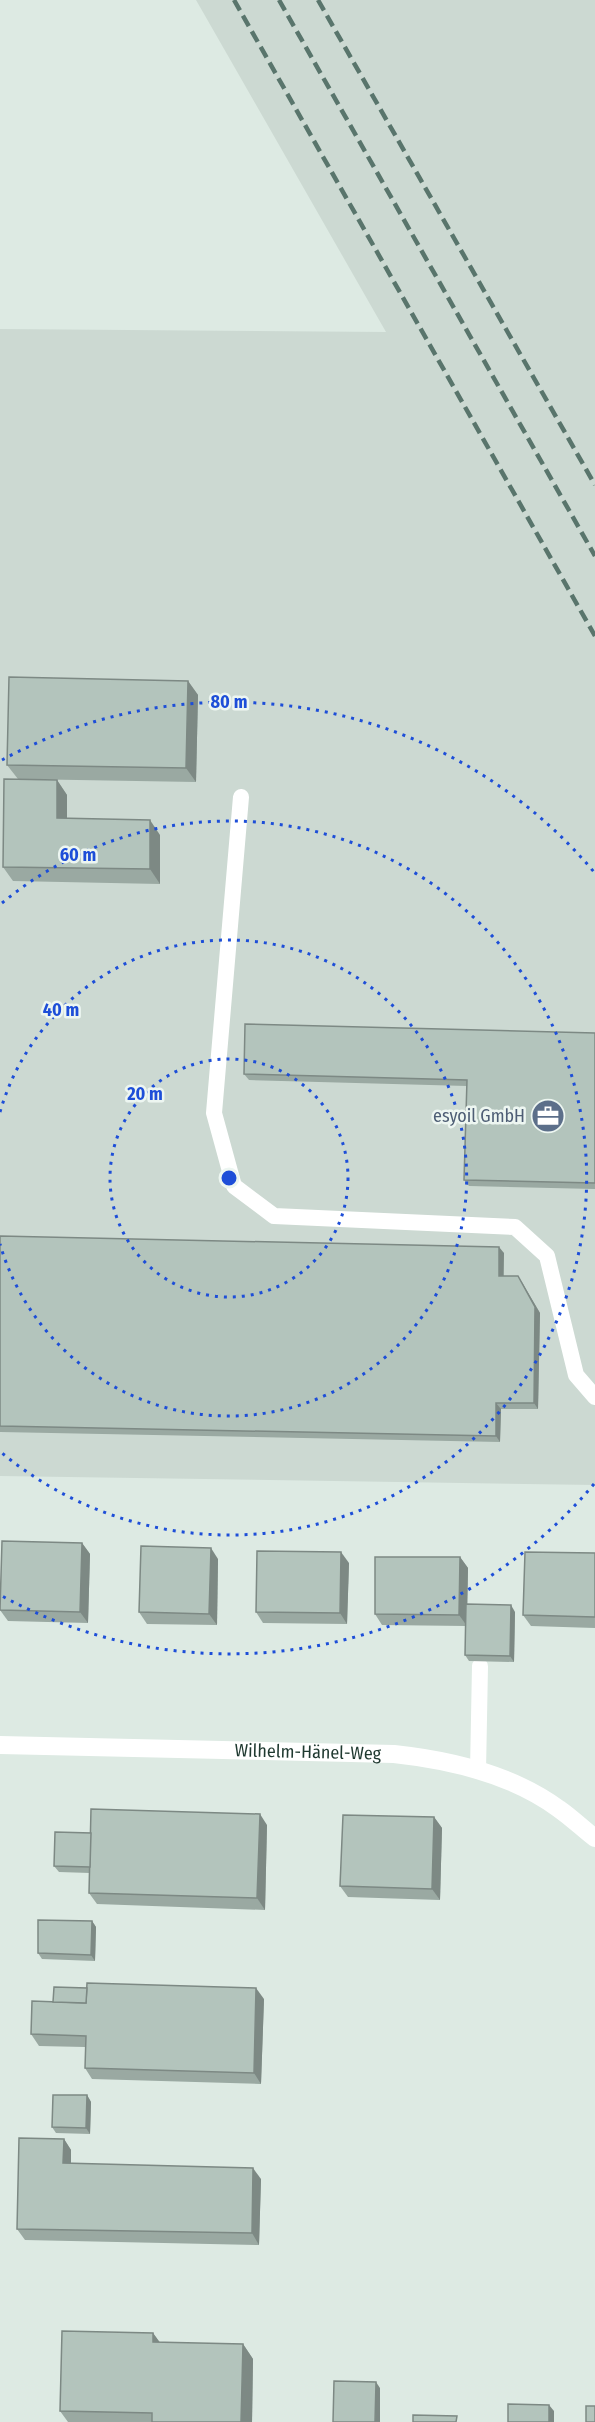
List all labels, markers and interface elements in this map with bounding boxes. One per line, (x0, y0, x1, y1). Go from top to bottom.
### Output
text: 80 m (211, 691, 247, 713)
text: 60 m (60, 844, 96, 866)
text: 40 m (43, 999, 79, 1021)
text: 20 m (126, 1083, 163, 1105)
office icon: esyoil GmbH (530, 1098, 566, 1134)
place label: esyoil GmbH (433, 1105, 525, 1127)
centre of rings (219, 1168, 239, 1188)
street label: Wilhelm-Hänel-Weg (234, 1739, 382, 1765)

